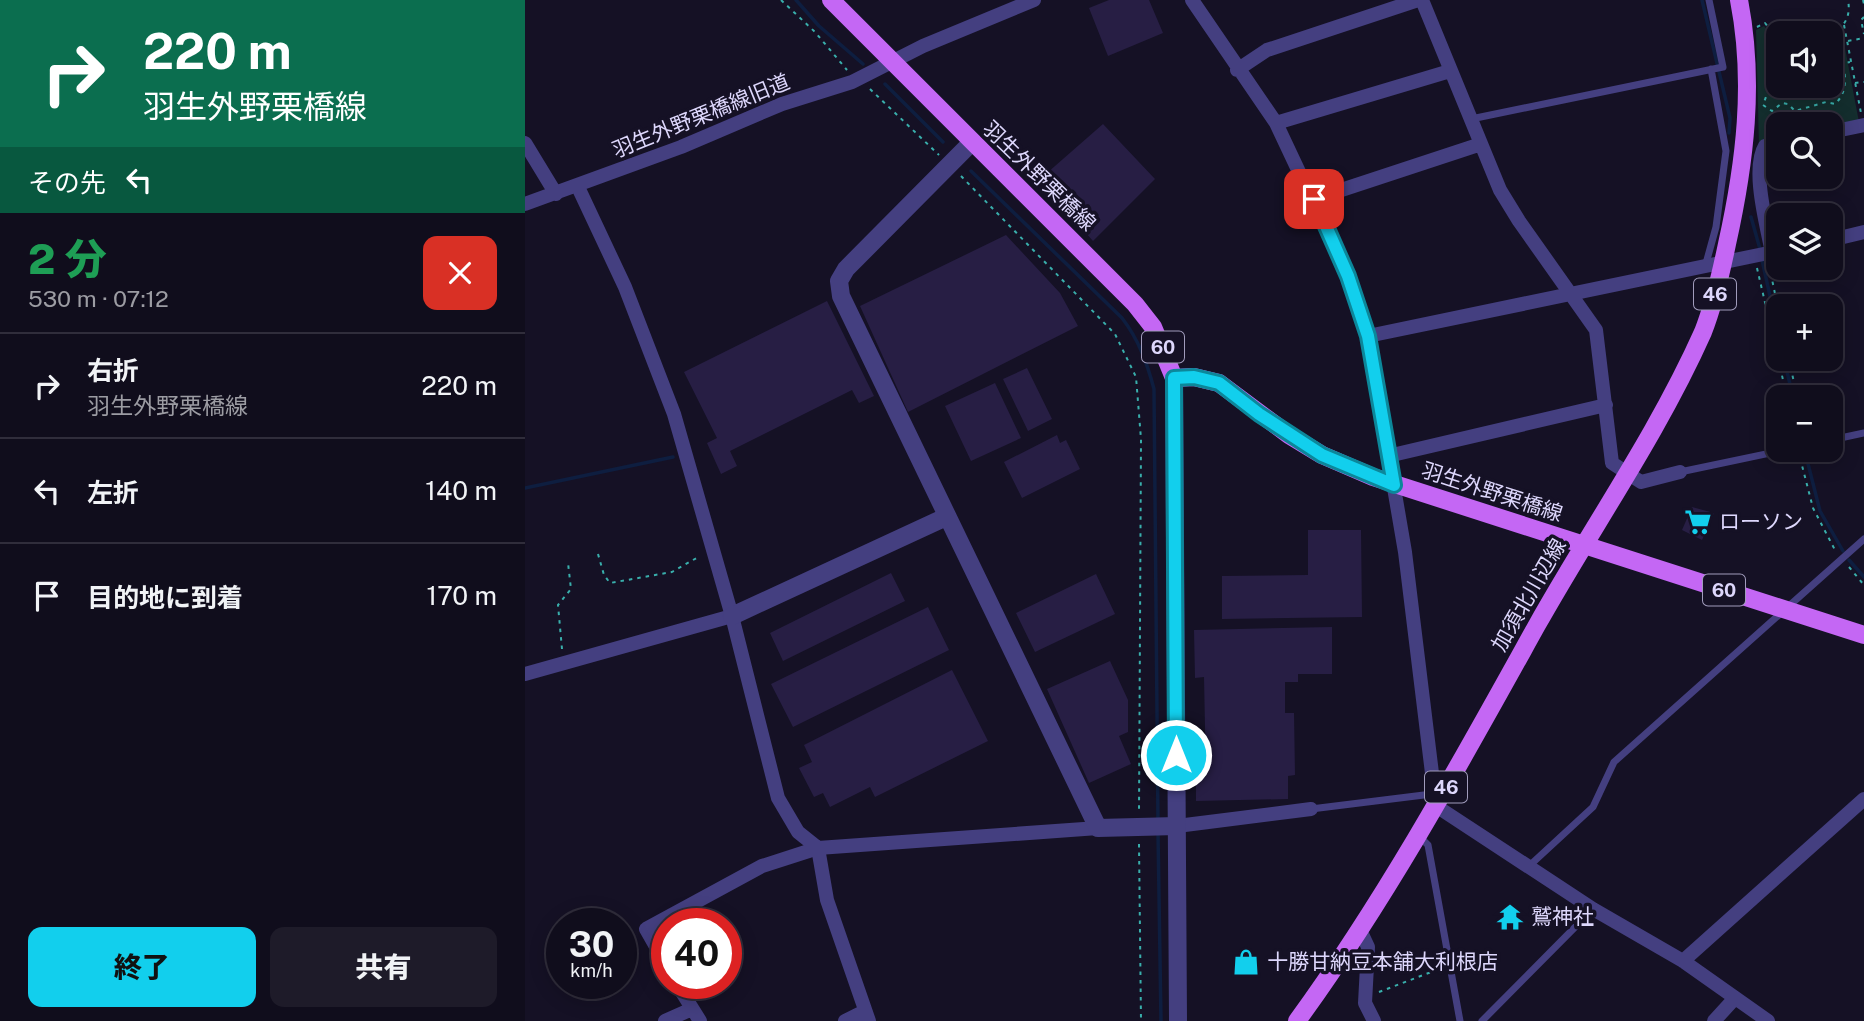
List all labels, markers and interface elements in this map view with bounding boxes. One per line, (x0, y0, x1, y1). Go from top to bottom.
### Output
map controls (1766, 21, 1843, 462)
button: sound (1766, 21, 1843, 98)
text: 220 m (143, 22, 292, 80)
icon: right (28, 28, 119, 119)
street label: 羽生外野栗橋線旧道 (609, 69, 793, 163)
text: 羽生外野栗橋線 (143, 88, 367, 125)
button: search (1766, 112, 1843, 189)
street label: 羽生外野栗橋線 (978, 116, 1101, 236)
icon: left (120, 161, 158, 199)
text: その先 (28, 167, 106, 198)
pin (1284, 169, 1344, 229)
icon: arrive (1295, 180, 1333, 218)
button: layers (1766, 203, 1843, 280)
text: 2 分 (28, 234, 107, 283)
button: close (423, 236, 497, 310)
road number: 46 (1694, 278, 1736, 310)
text: 530 m · 07:12 (28, 285, 169, 312)
button: + (1766, 294, 1843, 371)
road number: 60 (1142, 332, 1184, 362)
text: 右折 (87, 355, 139, 386)
icon: right (28, 367, 66, 405)
text: 220 m (421, 370, 497, 401)
button: − (1766, 385, 1843, 462)
text: 羽生外野栗橋線 (87, 392, 248, 419)
street label: 羽生外野栗橋線 (1418, 457, 1566, 526)
icon: left (28, 472, 66, 510)
text: 140 m (425, 475, 497, 506)
text: 左折 (87, 477, 139, 508)
supermarket icon: ローソン (1683, 507, 1713, 537)
place label: ローソン (1719, 509, 1803, 534)
street label: 加須北川辺線 (1486, 534, 1571, 656)
road number: 60 (1703, 575, 1745, 606)
icon: arrive (28, 577, 66, 615)
text: 170 m (427, 580, 497, 611)
text: 目的地に到着 (87, 582, 243, 613)
position arrow (1139, 718, 1213, 792)
road number: 46 (1425, 772, 1467, 802)
temple icon: 鷲神社 (1495, 902, 1525, 932)
place label: 鷲神社 (1531, 904, 1594, 929)
speed limit sign: 40 (651, 908, 742, 999)
text: 30 (569, 924, 614, 965)
button: 終了 (28, 927, 256, 1007)
button: 共有 (270, 927, 497, 1007)
shop icon: 十勝甘納豆本舗大利根店 (1231, 947, 1261, 977)
place label: 十勝甘納豆本舗大利根店 (1267, 949, 1498, 974)
text: km/h (570, 960, 613, 981)

